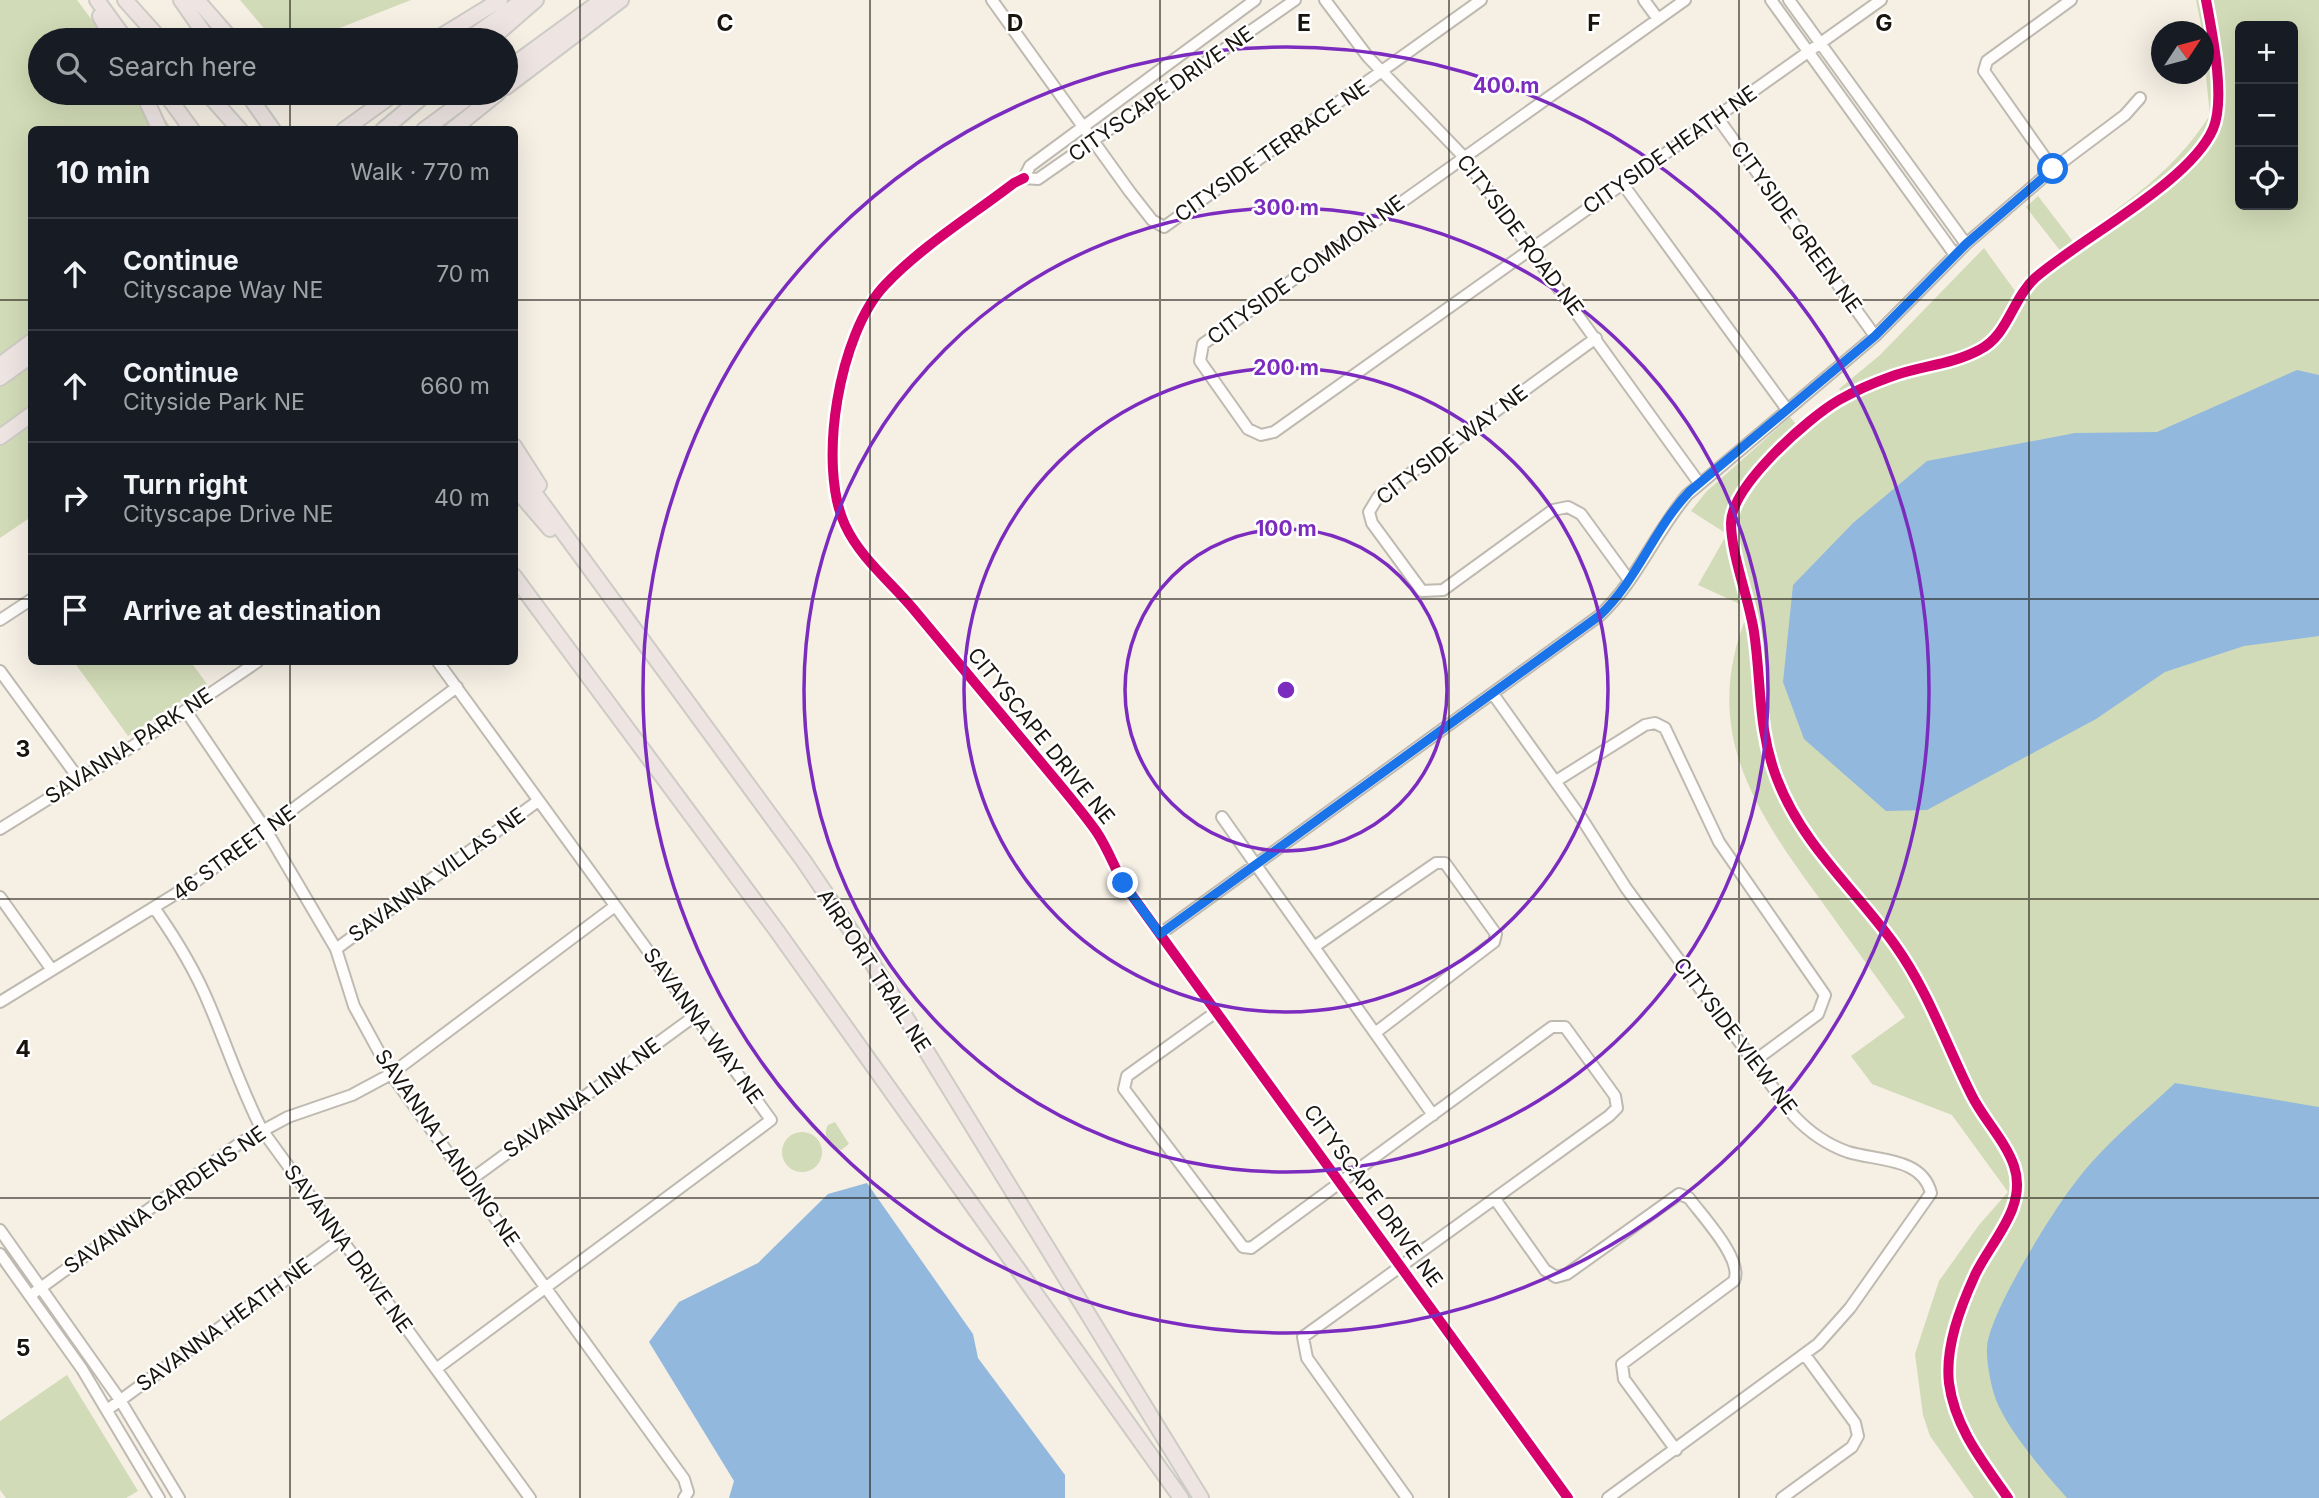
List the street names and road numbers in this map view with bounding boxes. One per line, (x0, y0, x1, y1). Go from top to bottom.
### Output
street label: CITYSCAPE DRIVE NE (1064, 20, 1258, 167)
street label: CITYSIDE TERRACE NE (1170, 74, 1374, 227)
street label: CITYSIDE HEATH NE (1578, 80, 1761, 219)
street label: CITYSIDE GREEN NE (1726, 136, 1867, 318)
street label: CITYSIDE ROAD NE (1452, 149, 1589, 320)
street label: CITYSIDE COMMON NE (1202, 190, 1409, 350)
street label: CITYSIDE WAY NE (1371, 380, 1532, 510)
street label: CITYSCAPE DRIVE NE (963, 642, 1120, 829)
street label: SAVANNA PARK NE (40, 682, 217, 809)
street label: 46 STREET NE (167, 800, 300, 906)
street label: SAVANNA VILLAS NE (343, 802, 530, 947)
street label: AIRPORT TRAIL NE (812, 884, 937, 1057)
street label: SAVANNA WAY NE (638, 943, 769, 1109)
street label: CITYSIDE VIEW NE (1668, 952, 1802, 1119)
street label: SAVANNA LINK NE (498, 1032, 665, 1163)
street label: SAVANNA LANDING NE (370, 1044, 525, 1251)
street label: CITYSCAPE DRIVE NE (1299, 1099, 1448, 1292)
street label: SAVANNA GARDENS NE (59, 1120, 270, 1279)
street label: SAVANNA DRIVE NE (279, 1160, 418, 1338)
street label: SAVANNA HEATH NE (131, 1253, 316, 1397)

